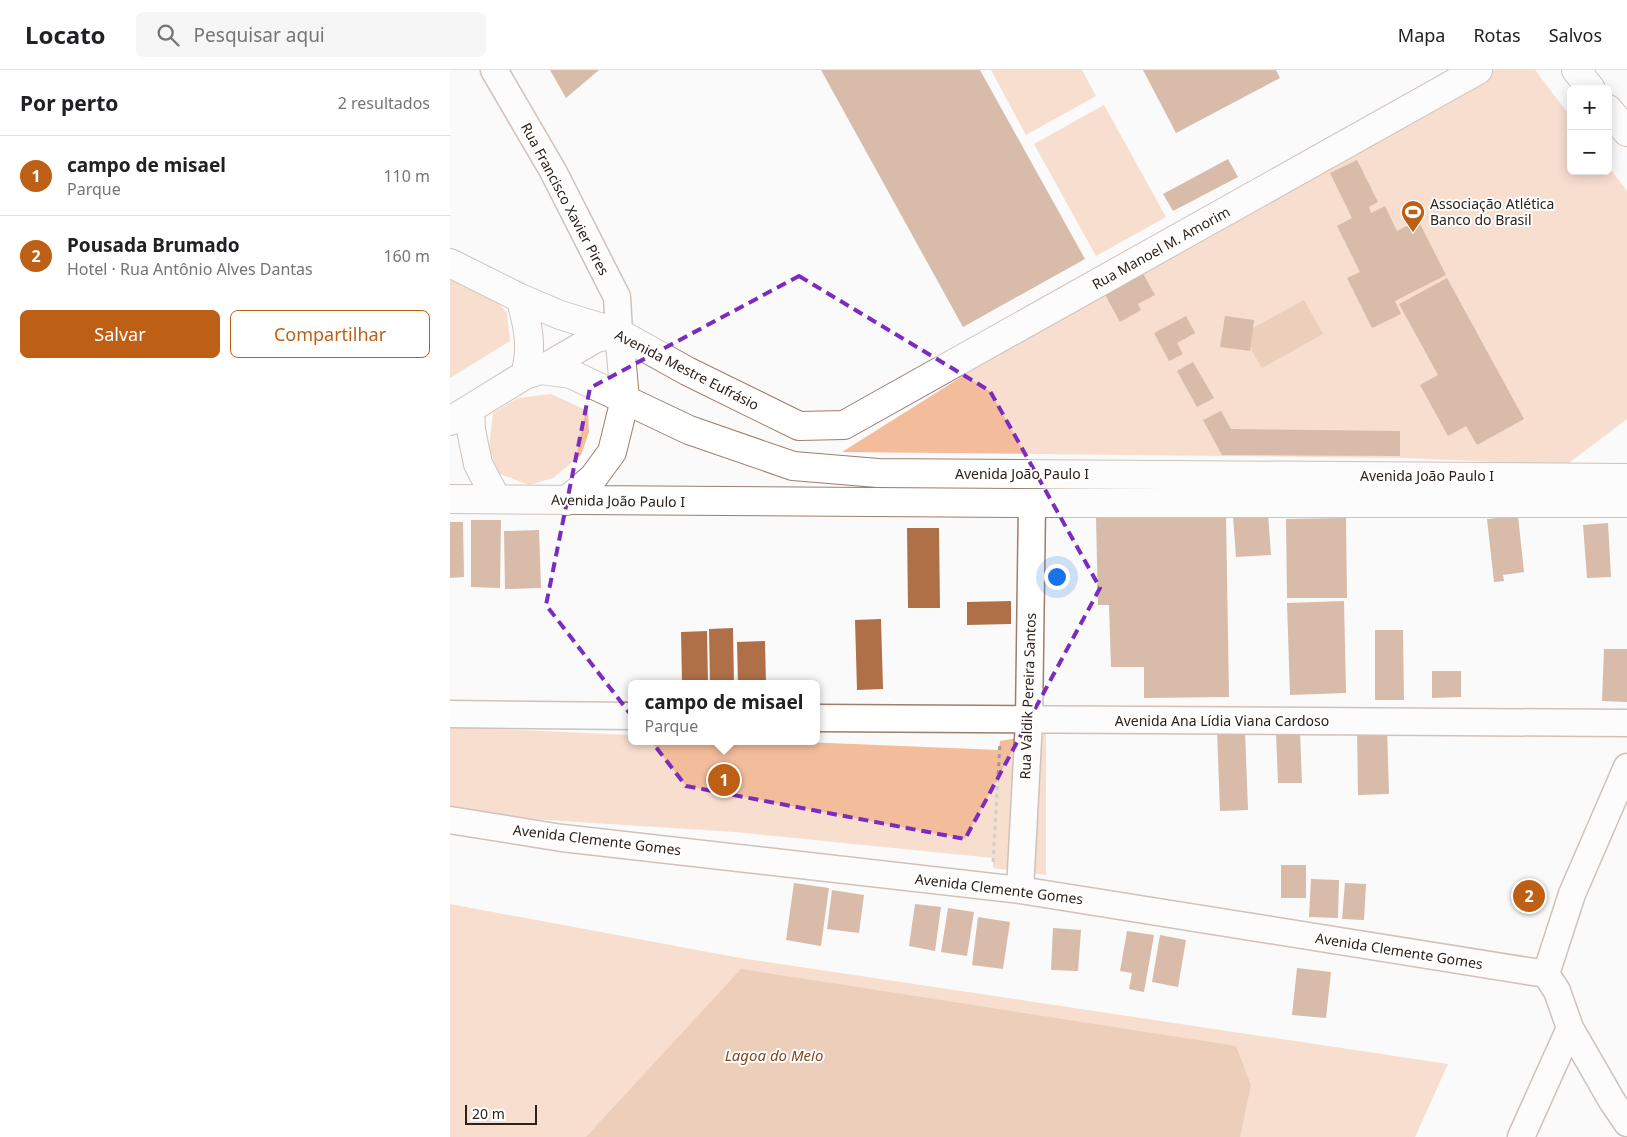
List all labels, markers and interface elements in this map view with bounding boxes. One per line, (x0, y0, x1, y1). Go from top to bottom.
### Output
search box (136, 12, 486, 57)
text: Locato (25, 18, 106, 51)
icon: search (154, 21, 182, 49)
text: Pesquisar aqui (194, 22, 325, 48)
text: Mapa (1398, 23, 1445, 47)
text: Rotas (1473, 23, 1521, 47)
text: Salvos (1549, 23, 1602, 47)
map controls (1567, 85, 1612, 175)
button: + (1567, 85, 1612, 130)
text: Por perto (20, 89, 118, 117)
text: 2 resultados (338, 92, 430, 114)
street label: Rua Francisco Xavier Pires (517, 119, 614, 279)
button: − (1567, 130, 1612, 175)
text: campo de misael (67, 152, 226, 178)
text: 1 (31, 165, 41, 187)
text: 110 m (383, 165, 430, 187)
text: Parque (67, 178, 121, 200)
place label: Associação Atlética Banco do Brasil (1430, 194, 1554, 229)
sports icon: Associação Atlética Banco do Brasil (1400, 199, 1426, 233)
street label: Rua Manoel M. Amorim (1088, 202, 1233, 293)
text: Pousada Brumado (67, 232, 240, 258)
text: 2 (31, 245, 41, 267)
text: 160 m (383, 245, 430, 267)
text: Hotel · Rua Antônio Alves Dantas (67, 258, 313, 280)
button: Salvar (20, 310, 220, 358)
button: Compartilhar (230, 310, 430, 358)
street label: Avenida Mestre Eufrásio (612, 325, 762, 414)
street label: Avenida João Paulo I (955, 464, 1089, 483)
street label: Avenida João Paulo I (1360, 466, 1494, 485)
street label: Avenida João Paulo I (551, 490, 685, 511)
your location (1044, 564, 1070, 590)
street label: Rua Valdik Pereira Santos (1015, 612, 1040, 780)
popup (628, 680, 820, 745)
text: campo de misael (645, 689, 803, 715)
street label: Avenida Ana Lídia Viana Cardoso (1115, 711, 1329, 730)
text: Parque (645, 715, 698, 737)
pin: 1 (708, 761, 740, 799)
street label: Avenida Clemente Gomes (512, 820, 683, 859)
street label: Avenida Clemente Gomes (914, 869, 1085, 908)
pin: 2 (1513, 877, 1545, 915)
street label: Avenida Clemente Gomes (1314, 928, 1484, 973)
water label: Lagoa do Meio (725, 1045, 823, 1065)
scale bar (465, 1102, 538, 1125)
text: 20 m (472, 1104, 505, 1123)

